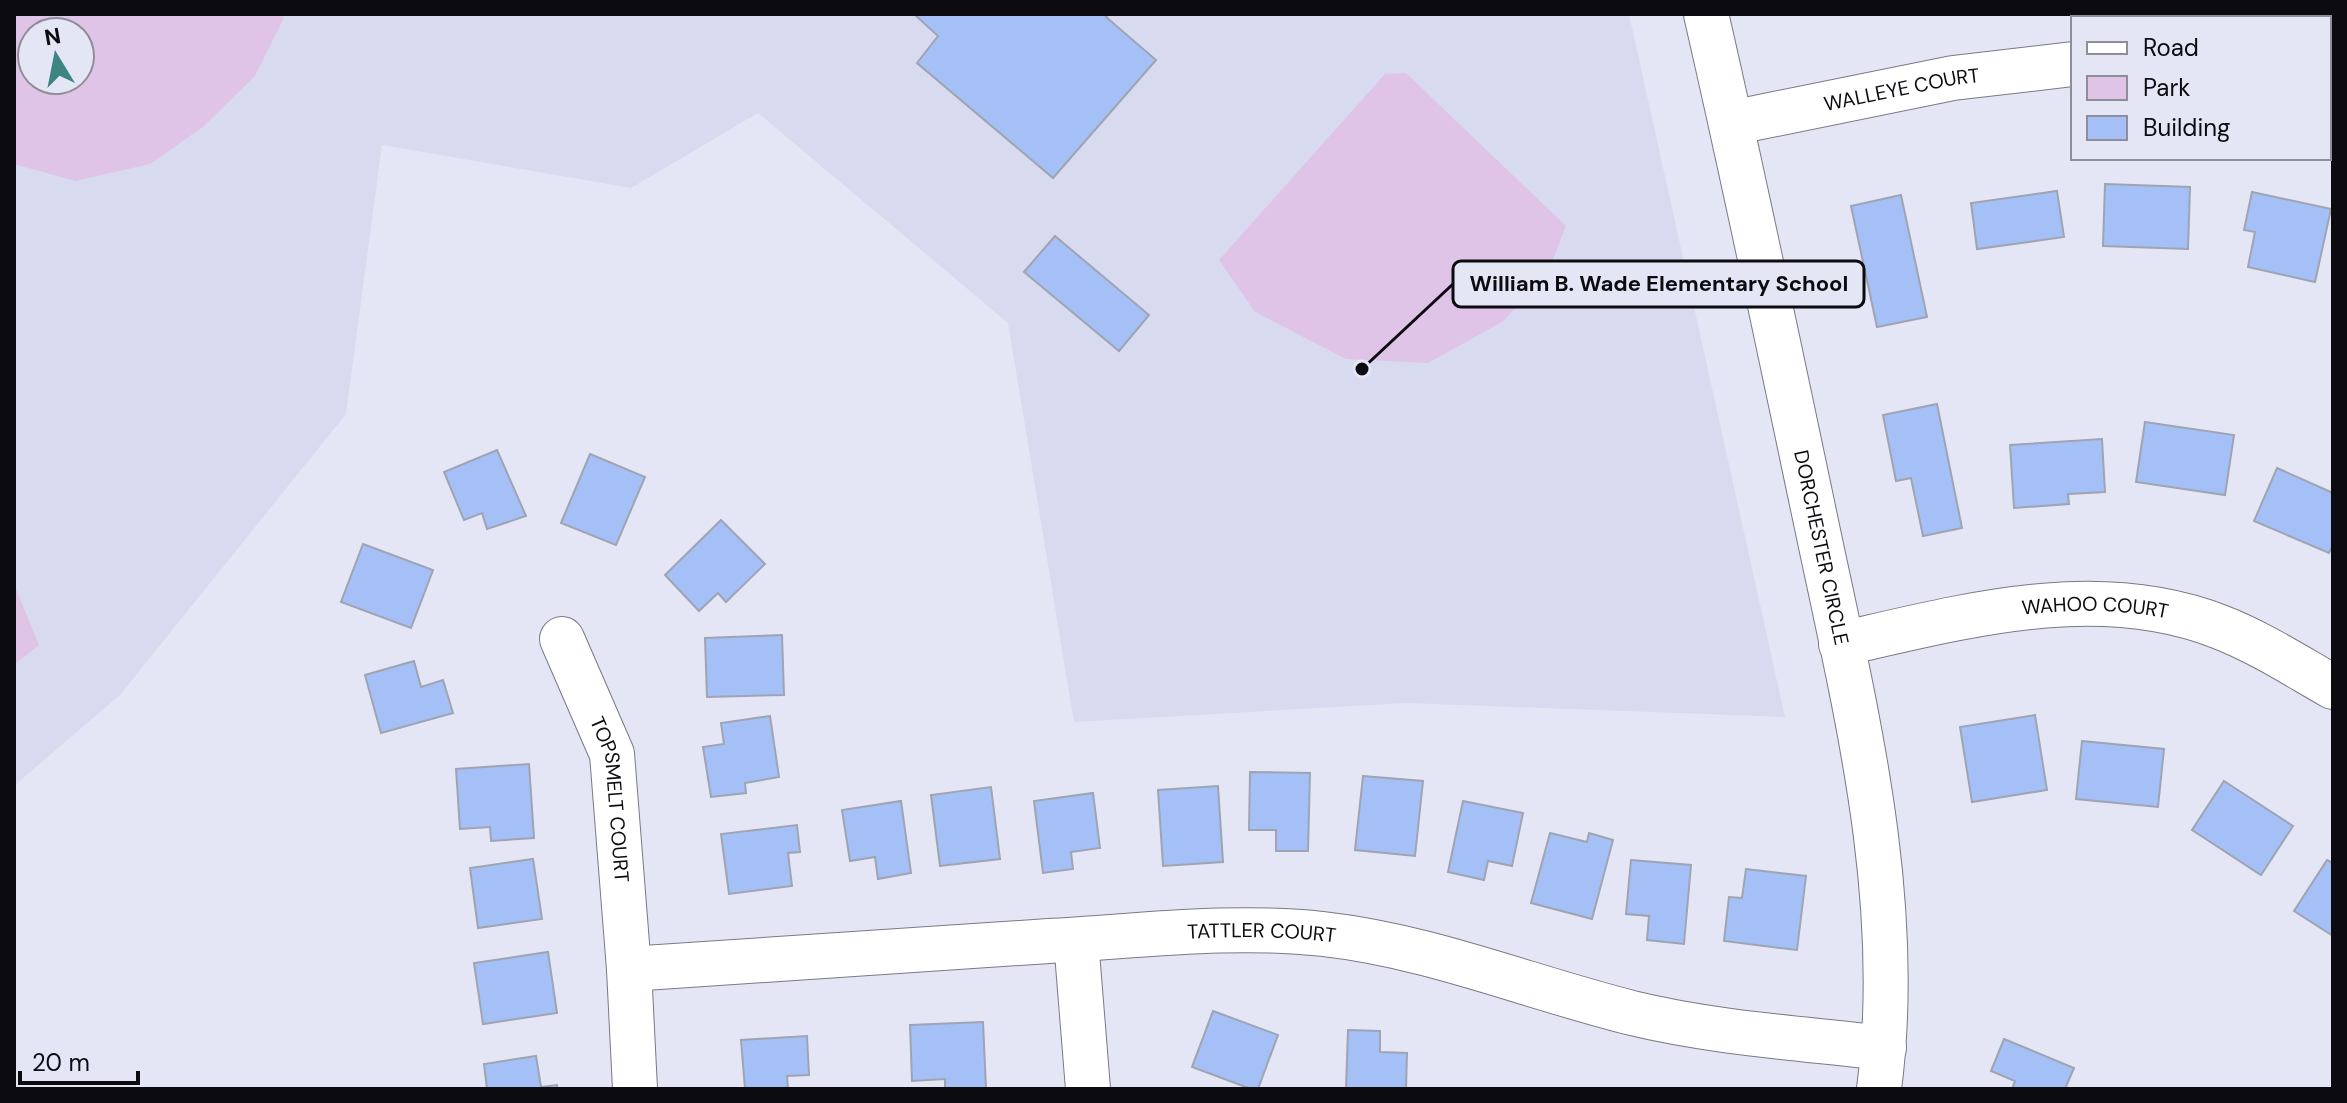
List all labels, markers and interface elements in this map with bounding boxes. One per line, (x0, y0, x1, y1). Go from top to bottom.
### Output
north arrow (16, 16, 96, 96)
legend (2071, 16, 2331, 160)
text: N (42, 21, 63, 52)
text: Road (2143, 32, 2199, 63)
street label: WALLEYE COURT (1822, 62, 1981, 117)
text: Park (2143, 72, 2190, 103)
text: Building (2143, 112, 2230, 143)
callout: William B. Wade Elementary School (1453, 261, 1864, 307)
text: William B. Wade Elementary School (1470, 269, 1848, 298)
street label: DORCHESTER CIRCLE (1788, 448, 1855, 647)
street label: WAHOO COURT (2020, 591, 2171, 624)
street label: TOPSMELT COURT (584, 713, 635, 883)
street label: TATTLER COURT (1187, 917, 1338, 948)
scale bar (20, 1035, 138, 1085)
text: 20 m (32, 1047, 90, 1078)

